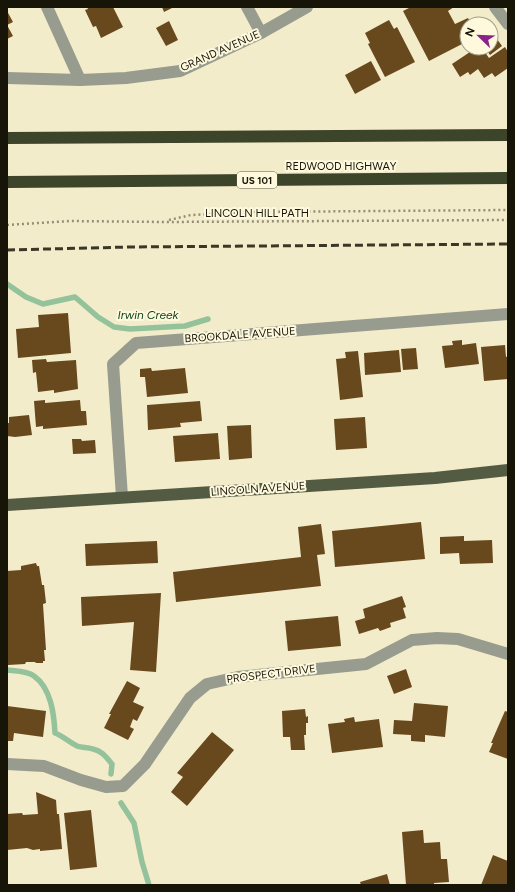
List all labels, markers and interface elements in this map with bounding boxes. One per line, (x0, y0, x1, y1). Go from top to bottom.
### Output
north arrow (459, 16, 499, 56)
text: N (463, 26, 478, 39)
street label: GRAND AVENUE (178, 28, 262, 74)
street label: REDWOOD HIGHWAY (286, 160, 397, 173)
road number: US 101 (237, 172, 277, 188)
street label: LINCOLN HILL PATH (205, 207, 309, 220)
water label: Irwin Creek (118, 308, 180, 322)
street label: BROOKDALE AVENUE (184, 325, 296, 345)
street label: LINCOLN AVENUE (210, 479, 306, 499)
street label: PROSPECT DRIVE (226, 662, 316, 686)

